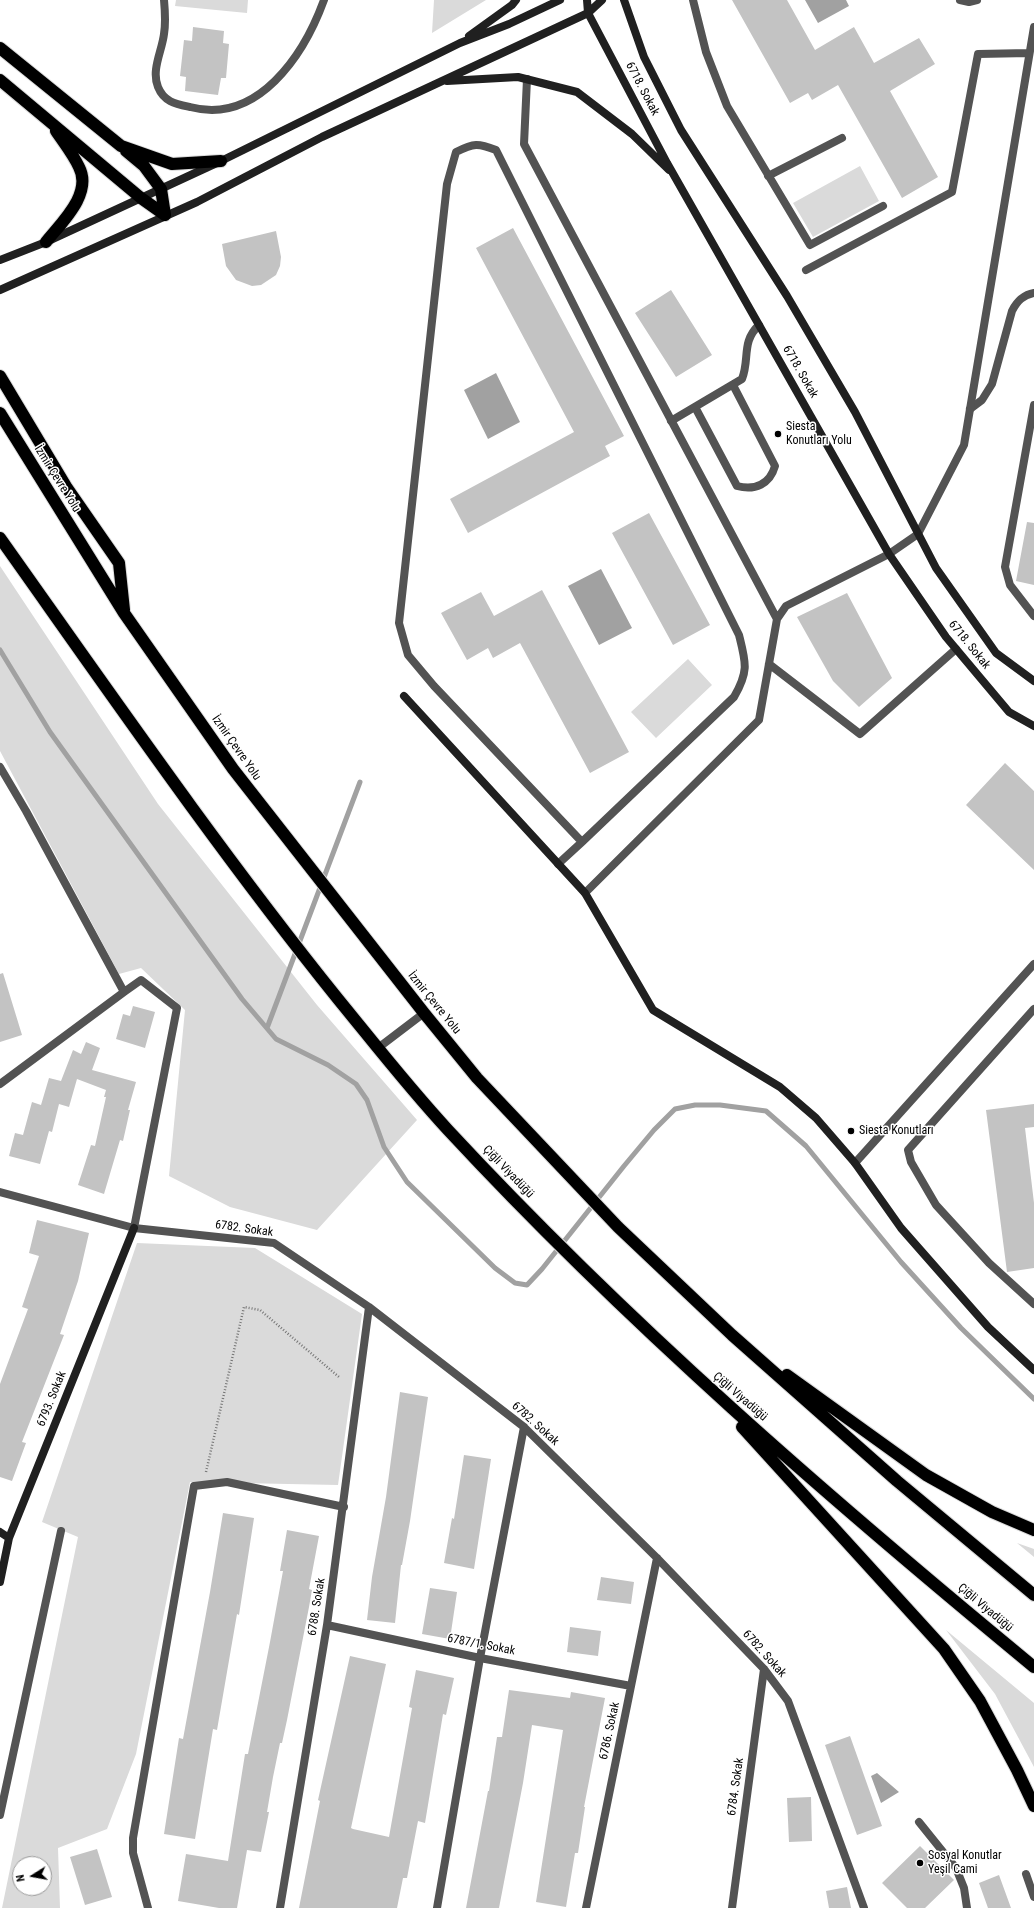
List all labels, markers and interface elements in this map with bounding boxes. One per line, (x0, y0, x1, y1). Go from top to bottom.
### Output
street label: 6718. Sokak (622, 60, 662, 118)
street label: 6718. Sokak (779, 343, 821, 401)
place label: Siesta Konutları Yolu (786, 420, 852, 448)
marker: Siesta Konutları Yolu (773, 429, 783, 439)
street label: İzmir Çevre Yolu (31, 443, 83, 515)
street label: 6718. Sokak (945, 618, 993, 672)
street label: İzmir Çevre Yolu (208, 713, 264, 783)
street label: İzmir Çevre Yolu (404, 969, 464, 1037)
place label: Siesta Konutları (859, 1124, 934, 1138)
marker: Siesta Konutları (846, 1126, 856, 1136)
street label: Çiğli Viyadüğü (479, 1143, 537, 1201)
street label: 6782. Sokak (214, 1218, 274, 1240)
street label: 6793. Sokak (34, 1369, 70, 1429)
street label: Çiğli Viyadüğü (710, 1369, 770, 1425)
street label: 6782. Sokak (508, 1399, 562, 1449)
street label: 6788. Sokak (305, 1577, 329, 1637)
street label: Çiğli Viyadüğü (955, 1581, 1015, 1635)
street label: 6782. Sokak (739, 1627, 789, 1681)
street label: 6787/1. Sokak (446, 1631, 516, 1659)
street label: 6786. Sokak (597, 1701, 623, 1761)
street label: 6784. Sokak (725, 1757, 747, 1817)
place label: Sosyal Konutlar Yeşil Cami (928, 1849, 1002, 1877)
north arrow (12, 1856, 52, 1896)
marker: Sosyal Konutlar Yeşil Cami (915, 1858, 925, 1868)
text: N (14, 1874, 28, 1883)

